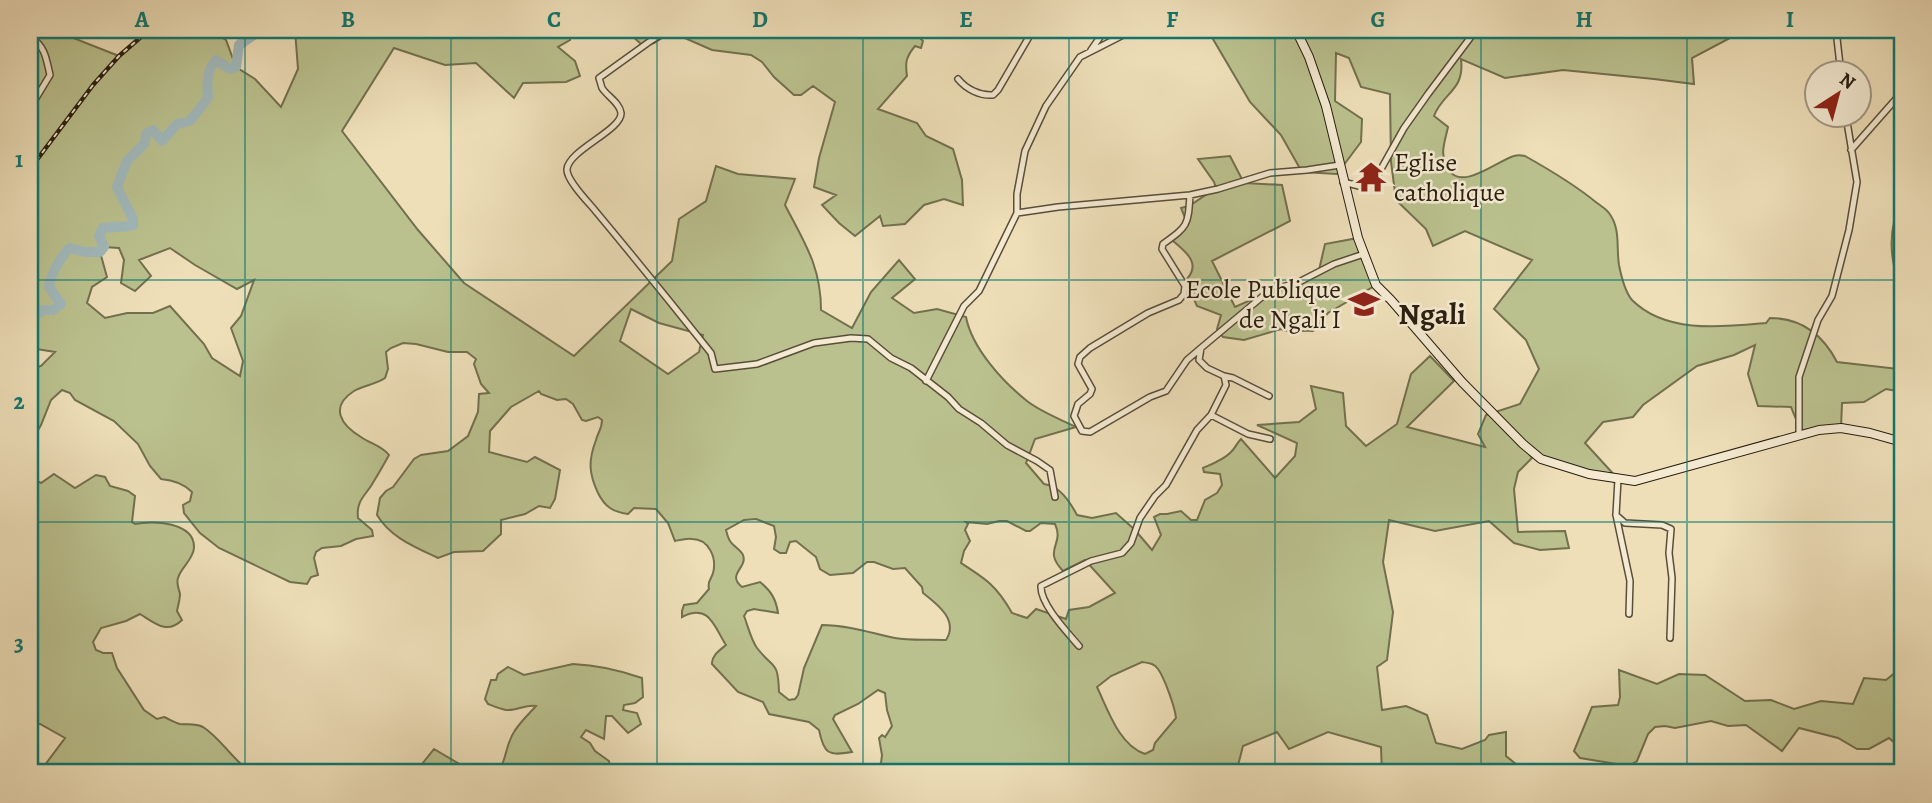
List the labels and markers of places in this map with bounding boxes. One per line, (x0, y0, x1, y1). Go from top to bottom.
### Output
place label: Eglise catholique (1394, 145, 1505, 210)
temple icon: Eglise catholique (1354, 160, 1388, 194)
place label: Ecole Publique de Ngali I (1185, 272, 1341, 337)
school or university icon: Ecole Publique de Ngali I (1347, 287, 1381, 321)

